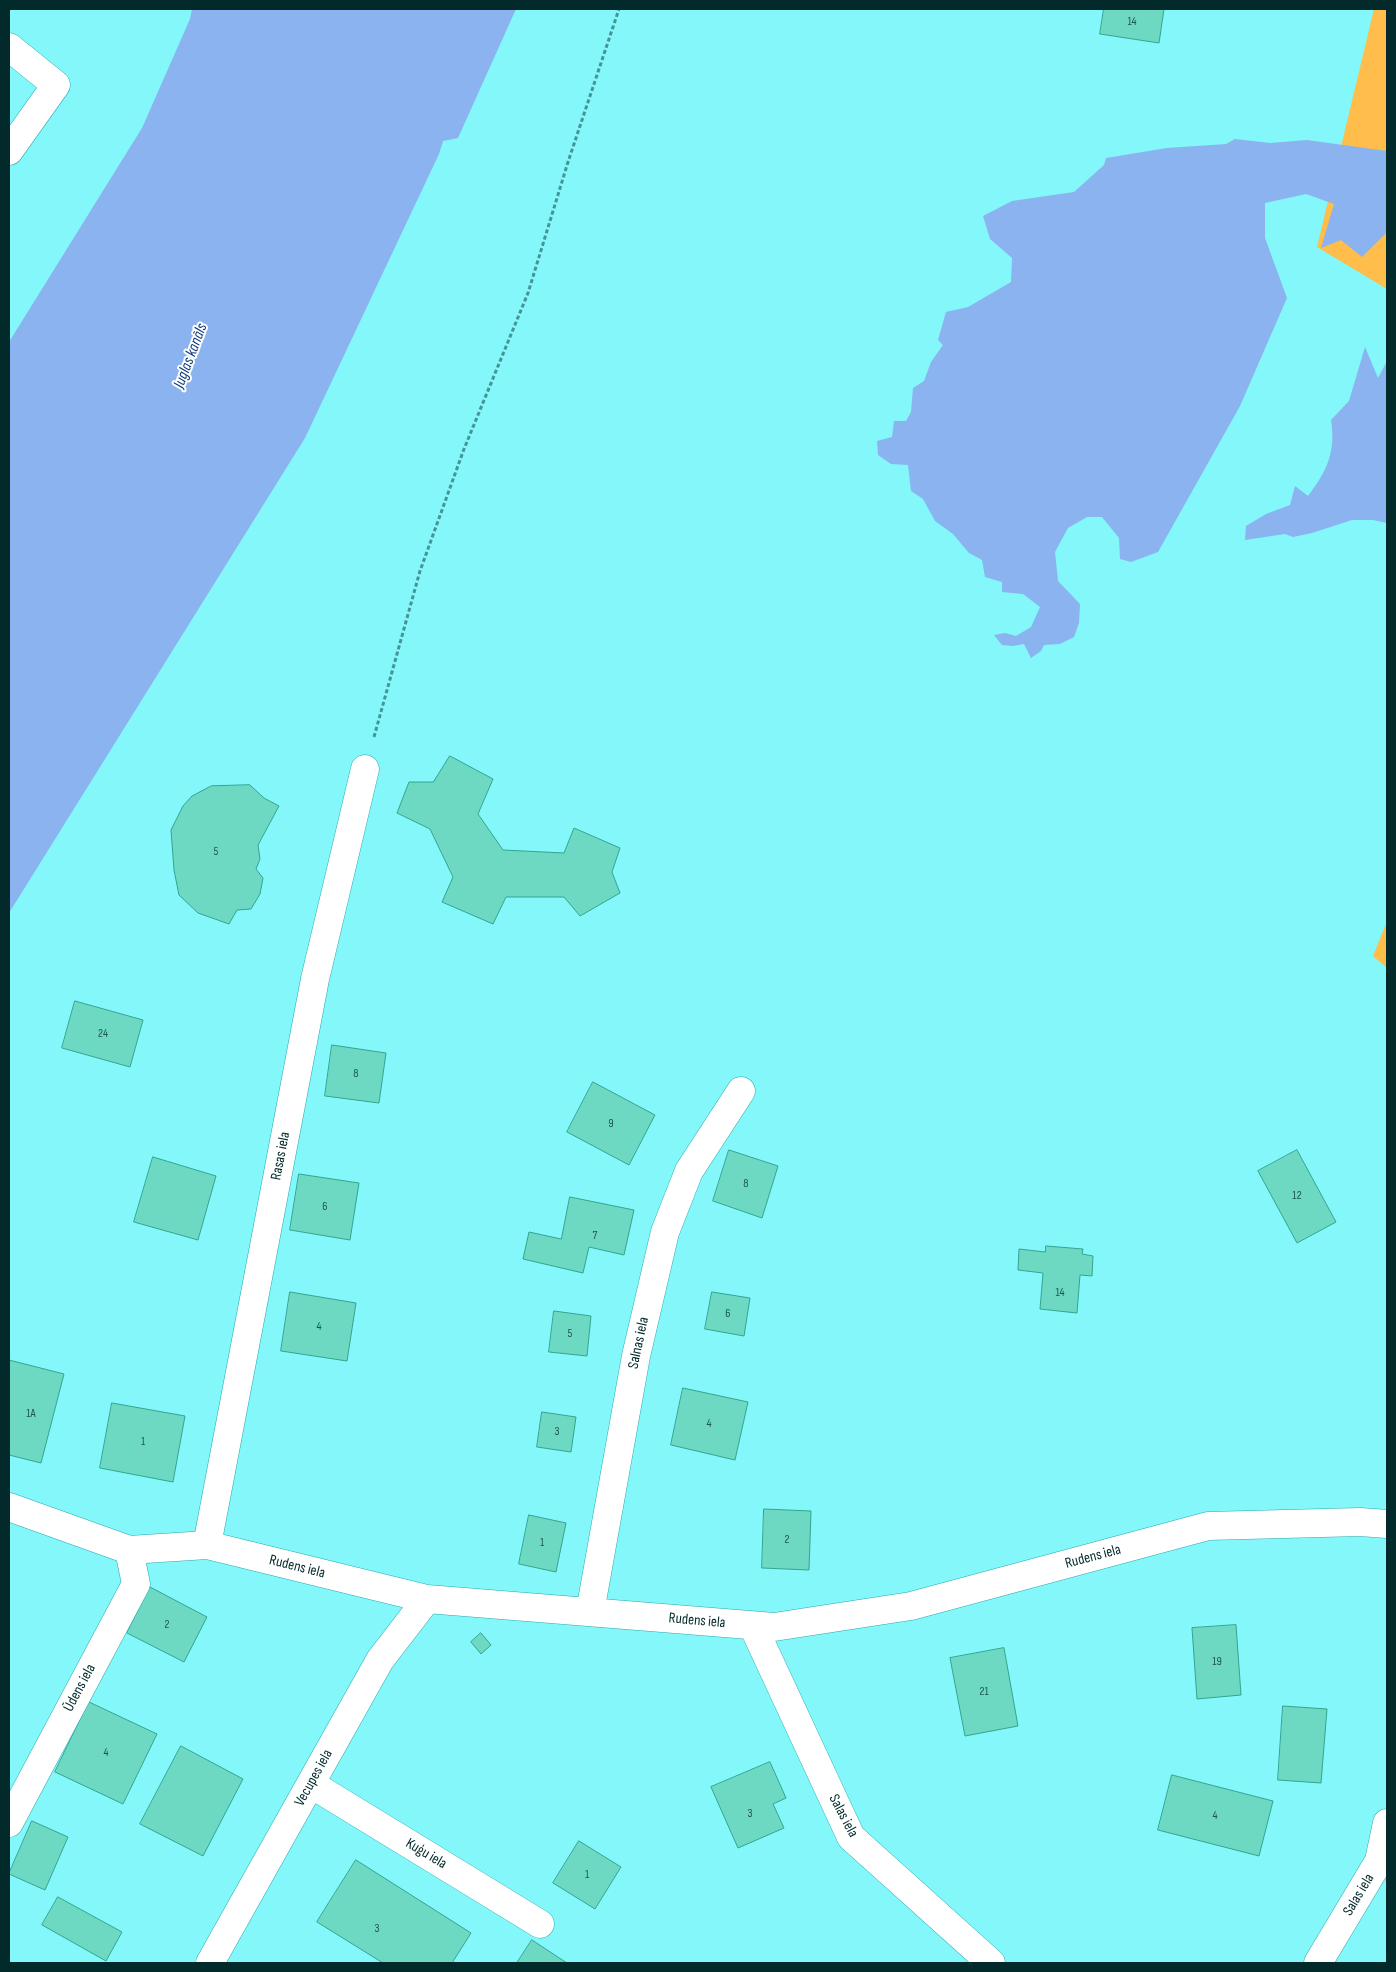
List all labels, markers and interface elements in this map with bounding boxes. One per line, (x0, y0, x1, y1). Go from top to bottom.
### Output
house number: 14 (1127, 15, 1137, 29)
water label: Juglas kanāls (170, 321, 212, 391)
house number: 5 (214, 845, 218, 859)
house number: 24 (98, 1027, 108, 1041)
house number: 8 (353, 1067, 359, 1081)
house number: 9 (608, 1117, 614, 1131)
street label: Rasas iela (268, 1130, 294, 1182)
house number: 8 (743, 1177, 749, 1191)
house number: 12 (1292, 1189, 1302, 1203)
house number: 6 (322, 1200, 328, 1214)
house number: 7 (593, 1229, 597, 1243)
house number: 14 (1055, 1286, 1065, 1300)
house number: 6 (725, 1307, 731, 1321)
street label: Salnas iela (625, 1316, 653, 1370)
house number: 4 (316, 1320, 322, 1334)
house number: 5 (568, 1327, 572, 1341)
house number: 1A (26, 1407, 36, 1421)
house number: 4 (706, 1417, 712, 1431)
house number: 3 (554, 1425, 560, 1439)
house number: 1 (141, 1435, 145, 1449)
house number: 2 (785, 1533, 789, 1547)
house number: 1 (540, 1536, 544, 1550)
street label: Rudens iela (1063, 1541, 1123, 1573)
street label: Rudens iela (267, 1551, 327, 1583)
street label: Rudens iela (668, 1610, 726, 1632)
house number: 2 (165, 1618, 169, 1632)
house number: 19 (1212, 1655, 1222, 1669)
street label: Ūdens iela (60, 1661, 100, 1715)
house number: 21 (979, 1685, 989, 1699)
house number: 4 (103, 1746, 109, 1760)
street label: Vecupes iela (291, 1747, 337, 1809)
street label: Salas iela (824, 1792, 862, 1840)
house number: 3 (747, 1807, 753, 1821)
house number: 4 (1212, 1809, 1218, 1823)
street label: Kuģu iela (402, 1835, 450, 1873)
house number: 1 (585, 1868, 589, 1882)
street label: Salas iela (1339, 1871, 1379, 1919)
house number: 3 (374, 1922, 380, 1936)

